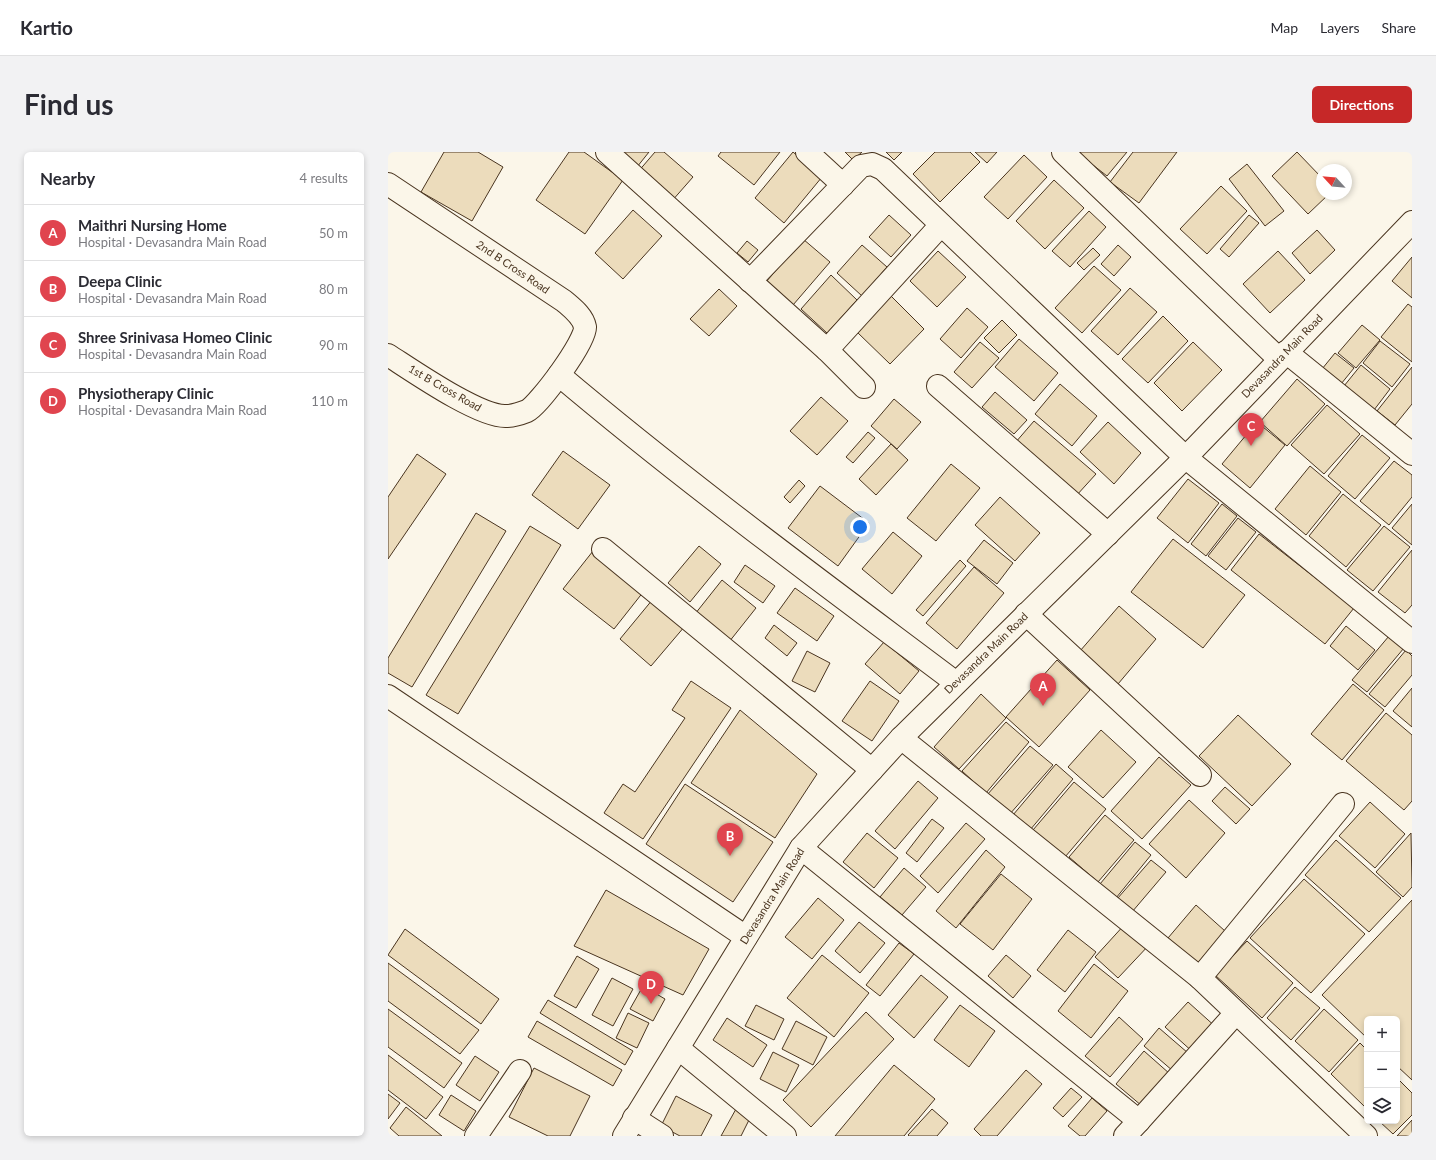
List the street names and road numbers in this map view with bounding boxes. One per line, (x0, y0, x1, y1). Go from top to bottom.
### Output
street label: 2nd B Cross Road (474, 237, 552, 296)
street label: Devasandra Main Road (1238, 311, 1325, 400)
street label: 1st B Cross Road (407, 361, 484, 414)
street label: Devasandra Main Road (941, 609, 1030, 696)
street label: Devasandra Main Road (737, 845, 807, 946)

